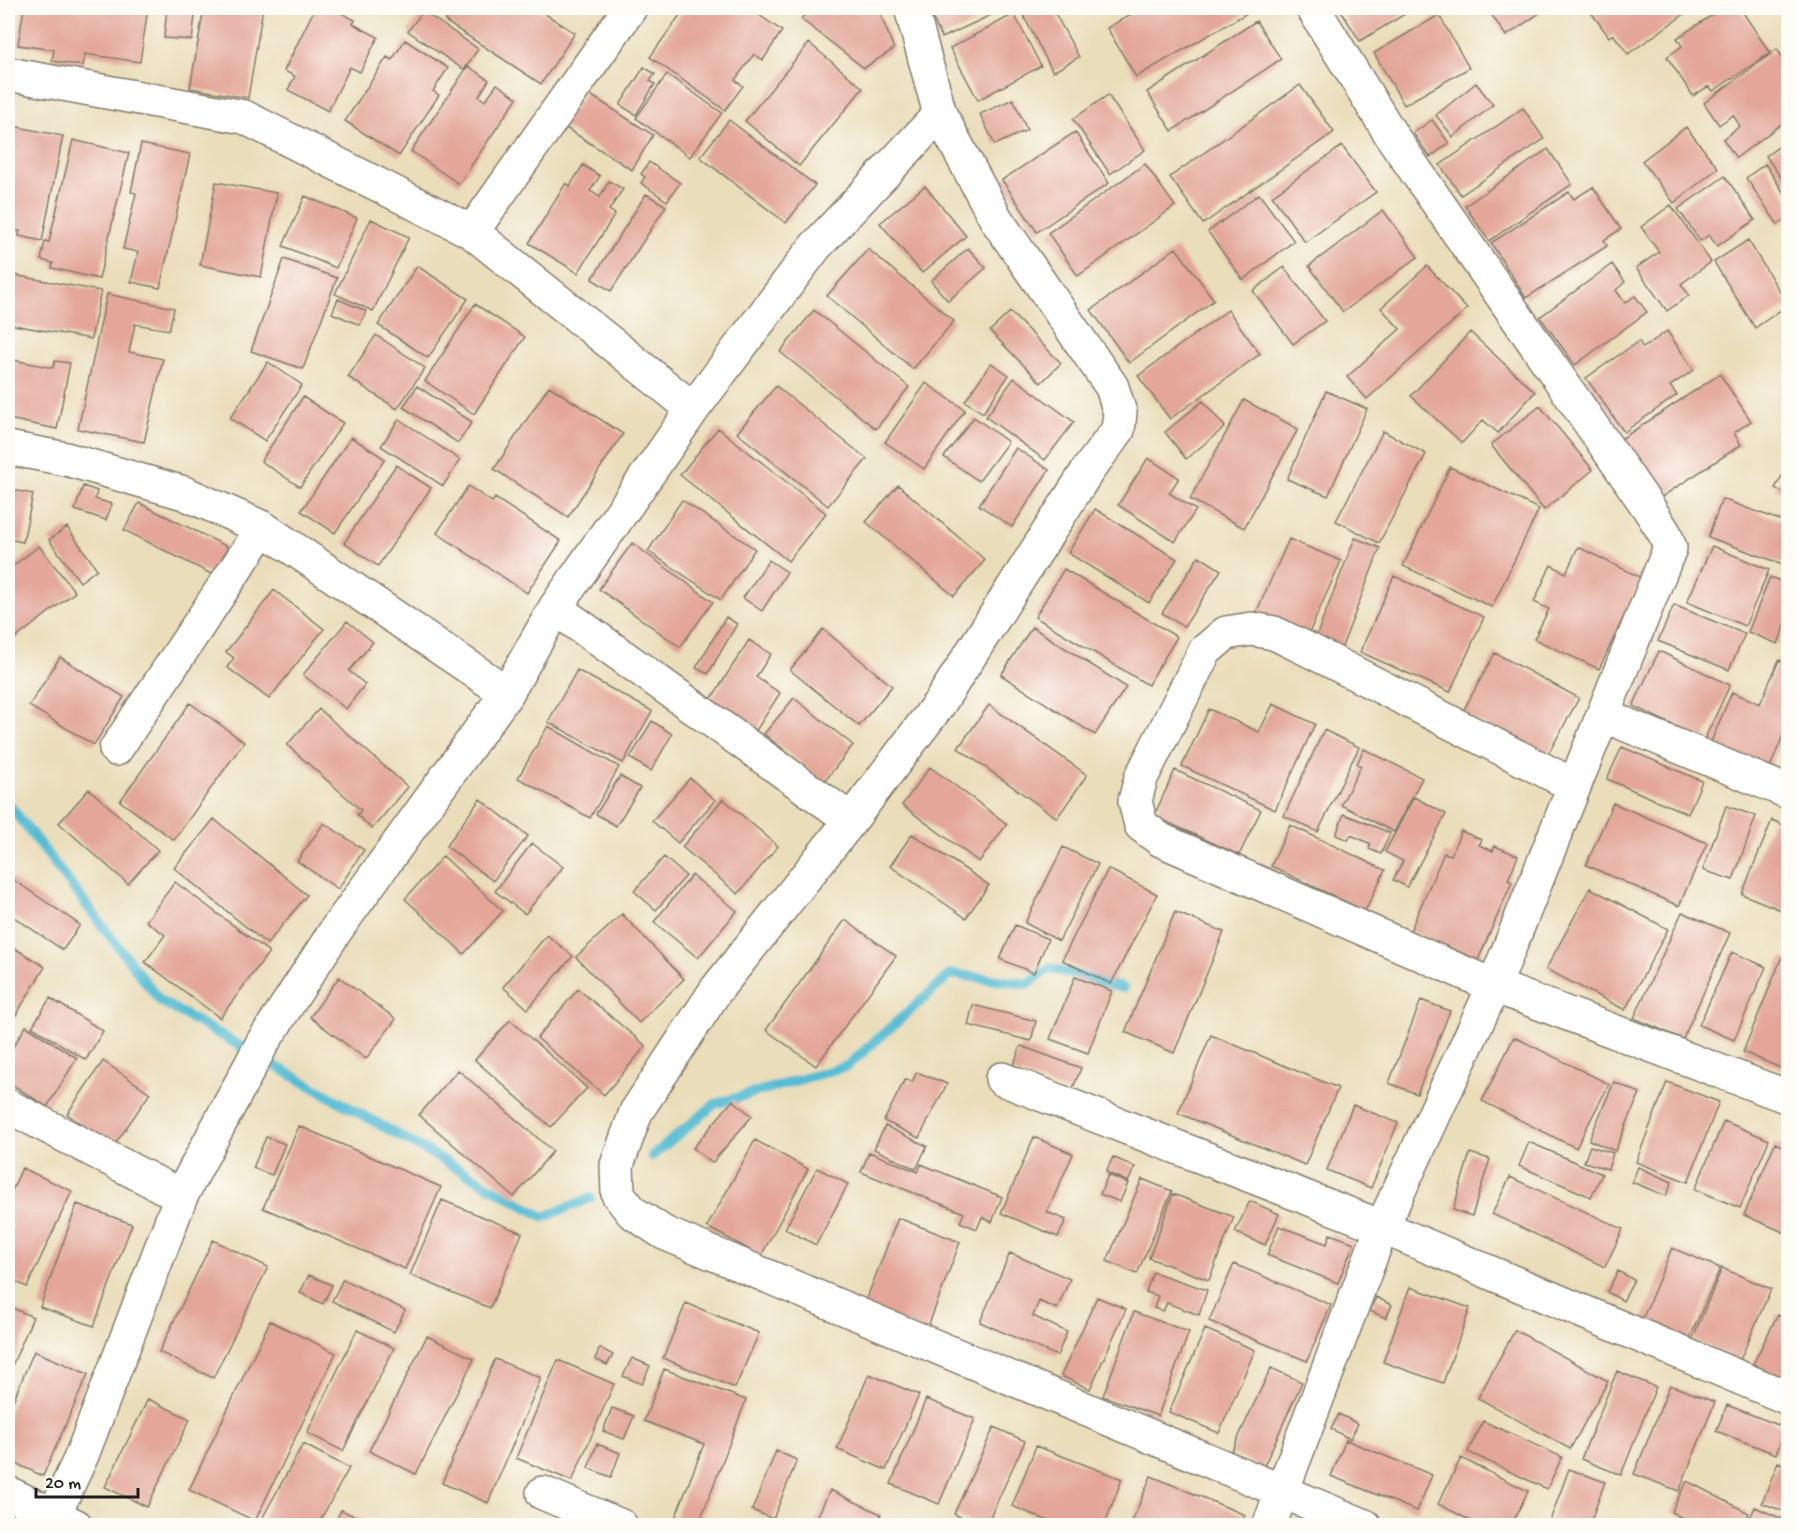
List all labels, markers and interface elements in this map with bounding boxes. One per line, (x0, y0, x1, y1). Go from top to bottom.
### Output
scale bar (36, 1461, 138, 1499)
text: 20 m (45, 1474, 81, 1495)

